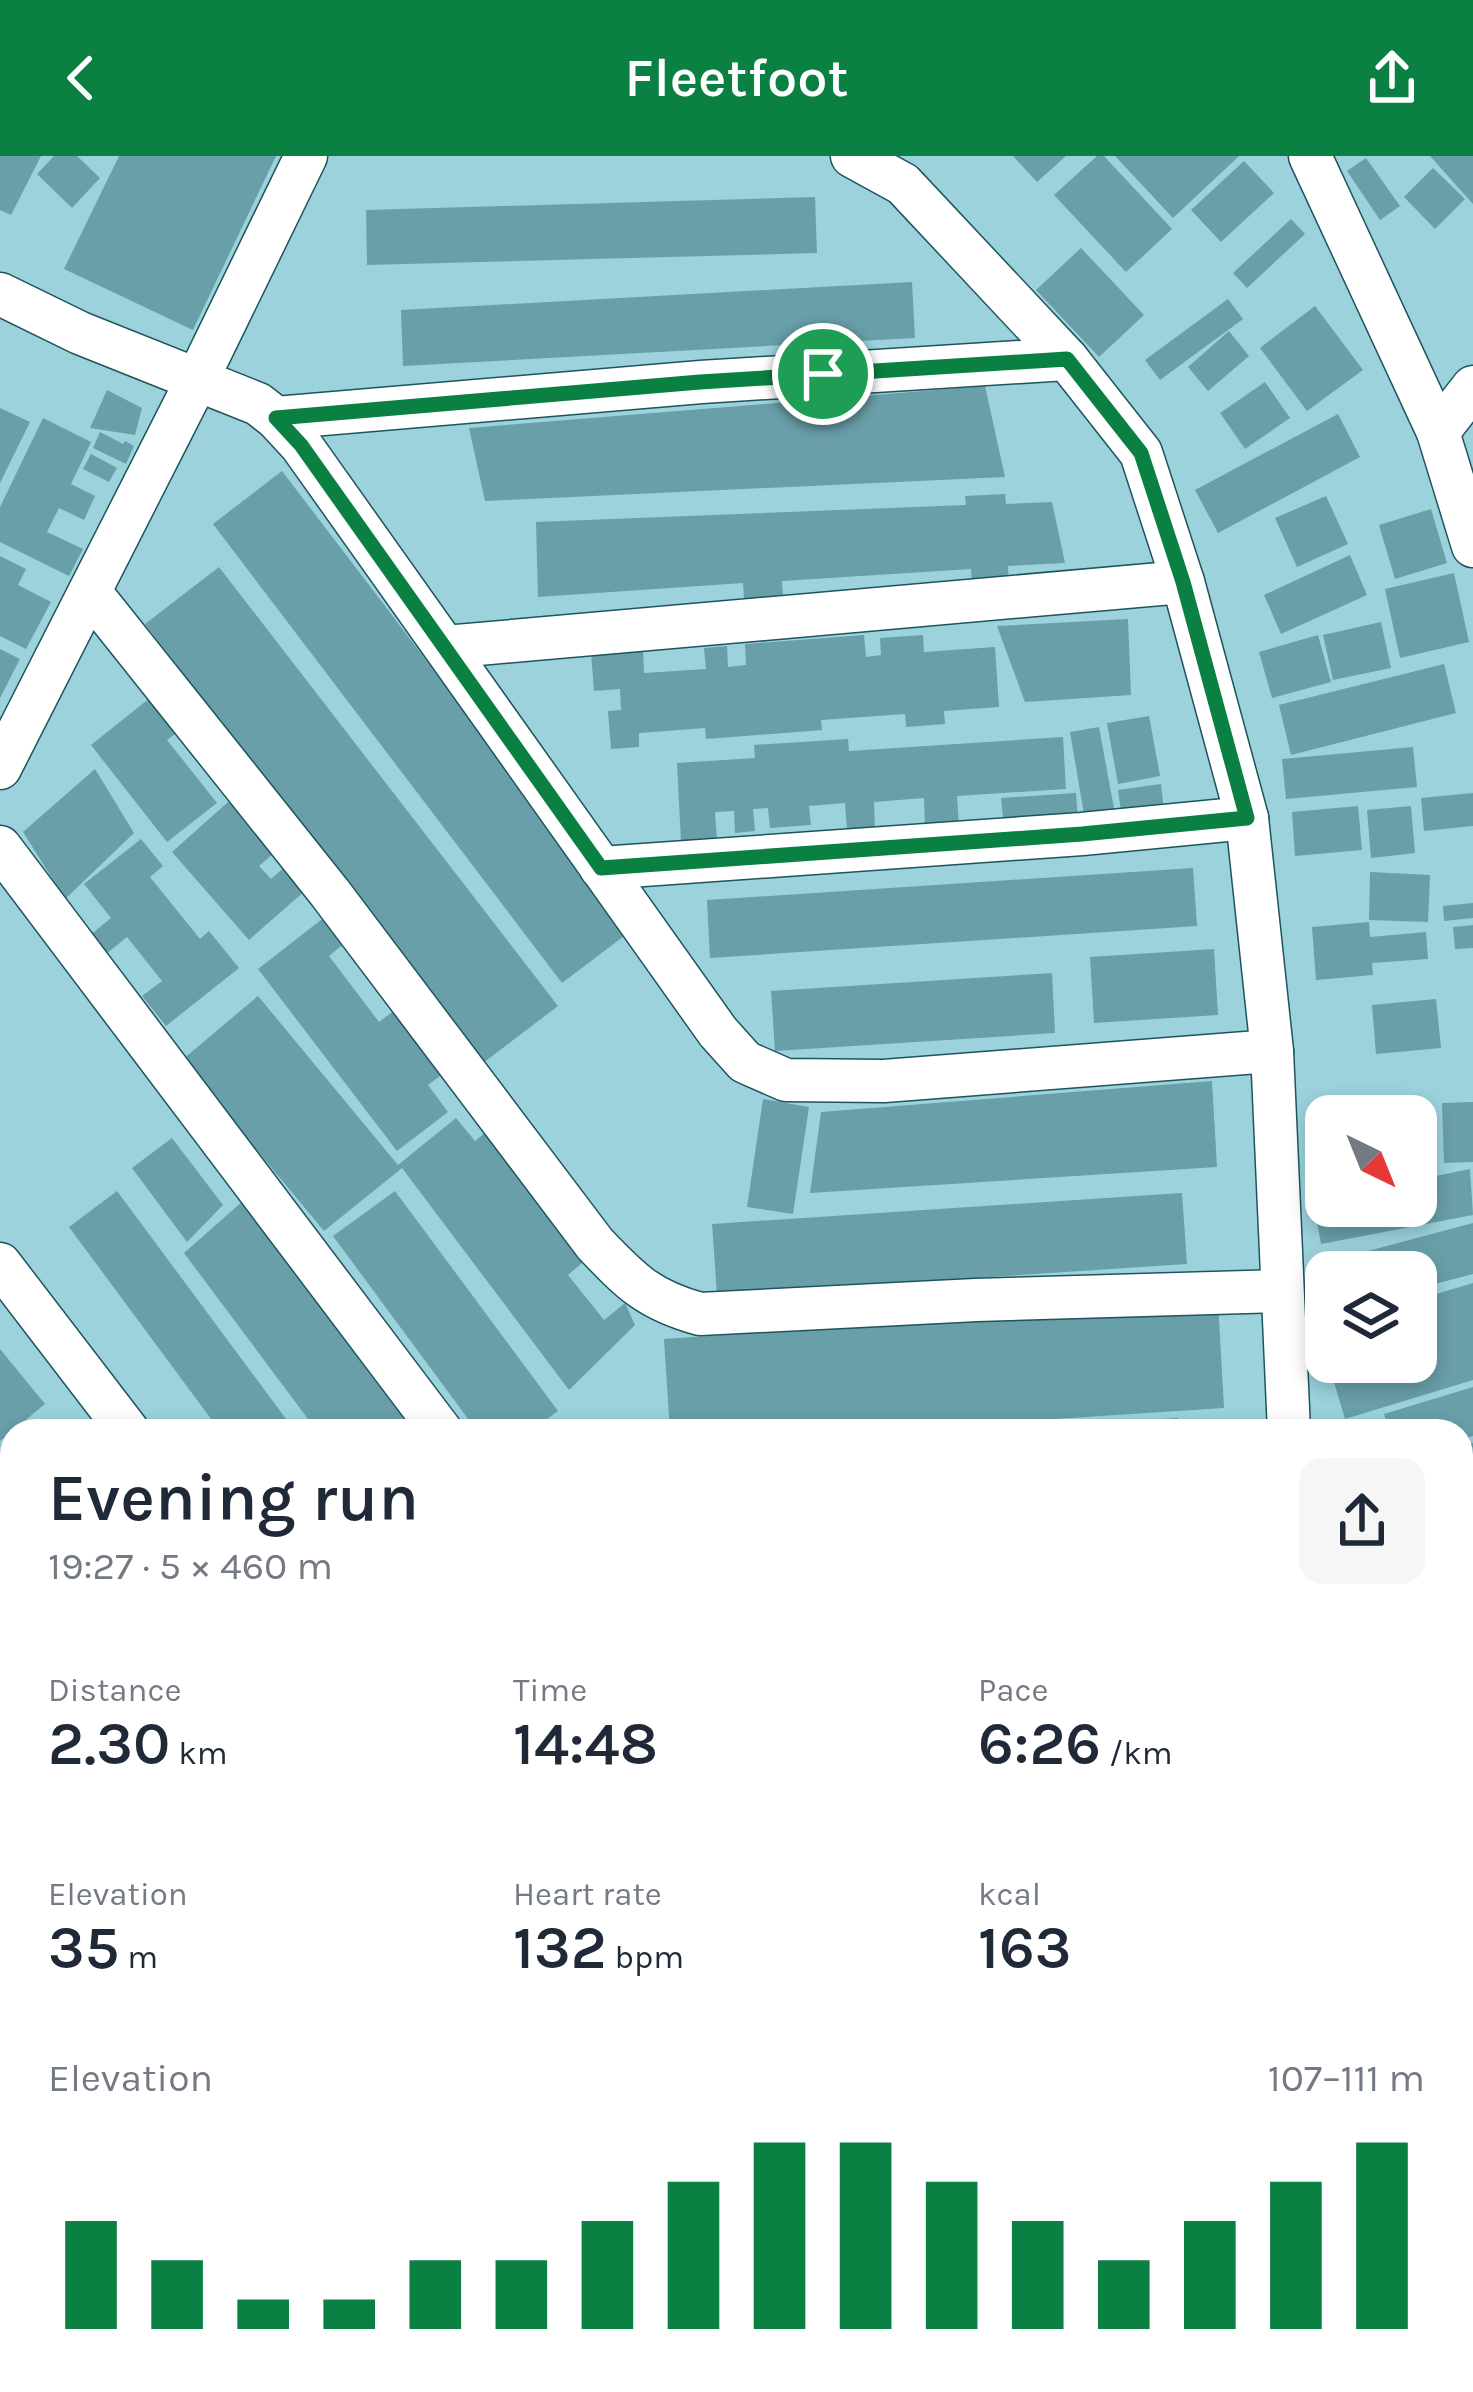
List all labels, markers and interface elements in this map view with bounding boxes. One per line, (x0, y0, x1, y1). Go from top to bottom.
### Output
icon: back (48, 45, 114, 111)
icon: share (1359, 45, 1425, 111)
text: Fleetfoot (624, 46, 849, 110)
pin (772, 323, 874, 425)
icon: arrive (790, 341, 856, 407)
north arrow (1305, 1095, 1437, 1227)
map controls (1305, 1095, 1437, 1383)
button: layers (1305, 1251, 1437, 1383)
button: share (1299, 1458, 1425, 1584)
text: Evening run (48, 1459, 419, 1537)
text: 19:27 · 5 × 460 m (48, 1543, 333, 1589)
text: Distance (48, 1671, 181, 1709)
text: Time (513, 1671, 587, 1709)
text: Pace (978, 1671, 1048, 1709)
text: 2.30 (48, 1709, 170, 1779)
text: 14:48 (513, 1709, 658, 1779)
text: 6:26 (978, 1709, 1101, 1779)
text: km (170, 1734, 228, 1772)
text: /km (1101, 1734, 1173, 1772)
text: Elevation (48, 1875, 188, 1913)
text: Heart rate (513, 1875, 662, 1913)
text: kcal (978, 1875, 1041, 1913)
text: 35 (48, 1913, 119, 1983)
text: 132 (513, 1913, 607, 1983)
text: 163 (978, 1913, 1072, 1983)
text: m (119, 1938, 158, 1976)
text: bpm (607, 1938, 684, 1976)
text: Elevation (48, 2055, 213, 2101)
text: 107–111 m (1268, 2055, 1425, 2101)

